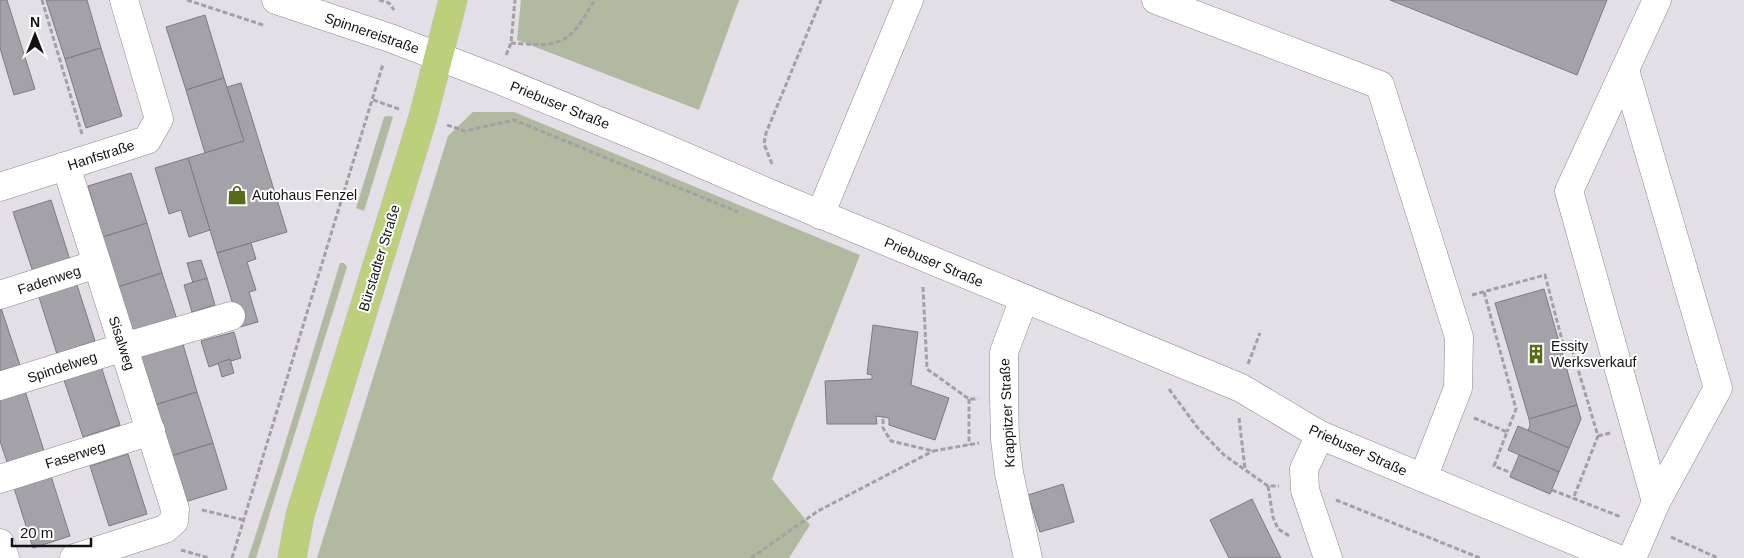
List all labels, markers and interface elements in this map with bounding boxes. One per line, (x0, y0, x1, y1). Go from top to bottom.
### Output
street label: Spinnereistraße (323, 9, 422, 57)
north arrow (10, 10, 60, 60)
text: N (30, 14, 40, 30)
street label: Priebuser Straße (508, 78, 612, 132)
street label: Hanfstraße (66, 137, 137, 173)
shop icon: Autohaus Fenzel (226, 184, 248, 206)
place label: Autohaus Fenzel (252, 187, 357, 203)
street label: Bürstadter Straße (355, 203, 403, 313)
street label: Priebuser Straße (882, 234, 986, 290)
street label: Fadenweg (15, 262, 83, 298)
street label: Sisalweg (106, 314, 138, 372)
place label: Essity Werksverkauf (1551, 338, 1636, 370)
building icon: Essity Werksverkauf (1525, 343, 1547, 365)
street label: Spindelweg (25, 348, 99, 386)
street label: Krappitzer Straße (996, 358, 1018, 468)
street label: Priebuser Straße (1306, 421, 1410, 479)
street label: Faserweg (43, 438, 107, 472)
scale bar (12, 516, 91, 548)
text: 20 m (20, 524, 53, 541)

